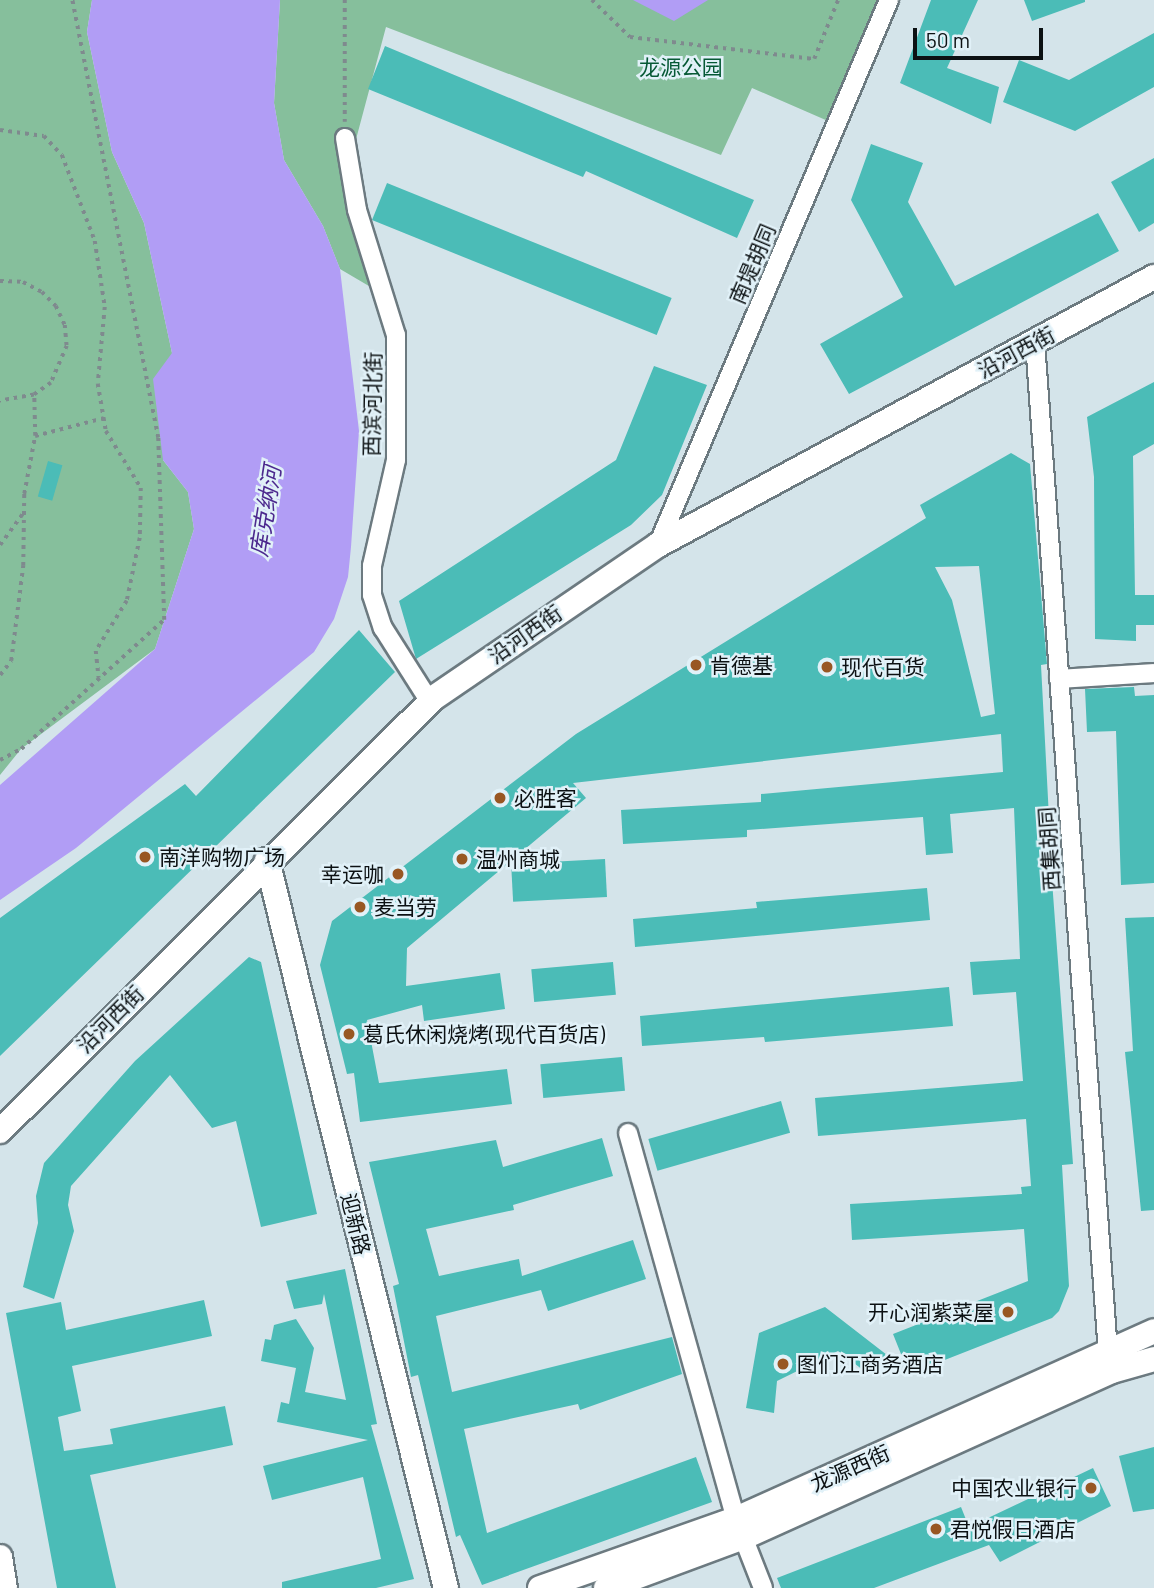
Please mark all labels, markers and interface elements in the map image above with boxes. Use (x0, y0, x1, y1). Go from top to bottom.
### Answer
scale bar (916, 14, 1046, 58)
text: 50 m (926, 27, 970, 52)
park label: 龙源公园 (639, 54, 723, 80)
street label: 南堤胡同 (724, 220, 780, 308)
street label: 沿河西街 (973, 321, 1059, 383)
street label: 西滨河北街 (358, 351, 386, 457)
water label: 库克纳河 (244, 463, 286, 559)
street label: 沿河西街 (483, 600, 567, 668)
place label: 肯德基 (710, 652, 773, 678)
place label: 现代百货 (841, 654, 925, 680)
marker: 肯德基 (688, 657, 704, 673)
marker: 现代百货 (819, 659, 835, 675)
place label: 必胜客 (514, 785, 577, 811)
marker: 必胜客 (492, 790, 508, 806)
street label: 西集胡同 (1034, 806, 1064, 892)
place label: 南洋购物广场 (159, 844, 285, 870)
place label: 温州商城 (476, 846, 560, 872)
marker: 南洋购物广场 (137, 849, 153, 865)
marker: 温州商城 (454, 851, 470, 867)
place label: 幸运咖 (321, 861, 384, 887)
marker: 幸运咖 (390, 866, 406, 882)
place label: 麦当劳 (374, 894, 437, 920)
marker: 麦当劳 (352, 899, 368, 915)
street label: 沿河西街 (71, 980, 149, 1058)
place label: 葛氏休闲烧烤(现代百货店) (363, 1021, 605, 1047)
marker: 葛氏休闲烧烤(现代百货店) (341, 1026, 357, 1042)
street label: 迎新路 (336, 1190, 376, 1258)
place label: 开心润紫菜屋 (868, 1299, 994, 1325)
marker: 开心润紫菜屋 (1000, 1304, 1016, 1320)
place label: 图们江商务酒店 (797, 1351, 944, 1377)
marker: 图们江商务酒店 (775, 1356, 791, 1372)
street label: 龙源西街 (807, 1439, 893, 1497)
place label: 中国农业银行 (951, 1475, 1077, 1501)
marker: 中国农业银行 (1083, 1480, 1099, 1496)
place label: 君悦假日酒店 (950, 1516, 1076, 1542)
marker: 君悦假日酒店 (928, 1521, 944, 1537)

